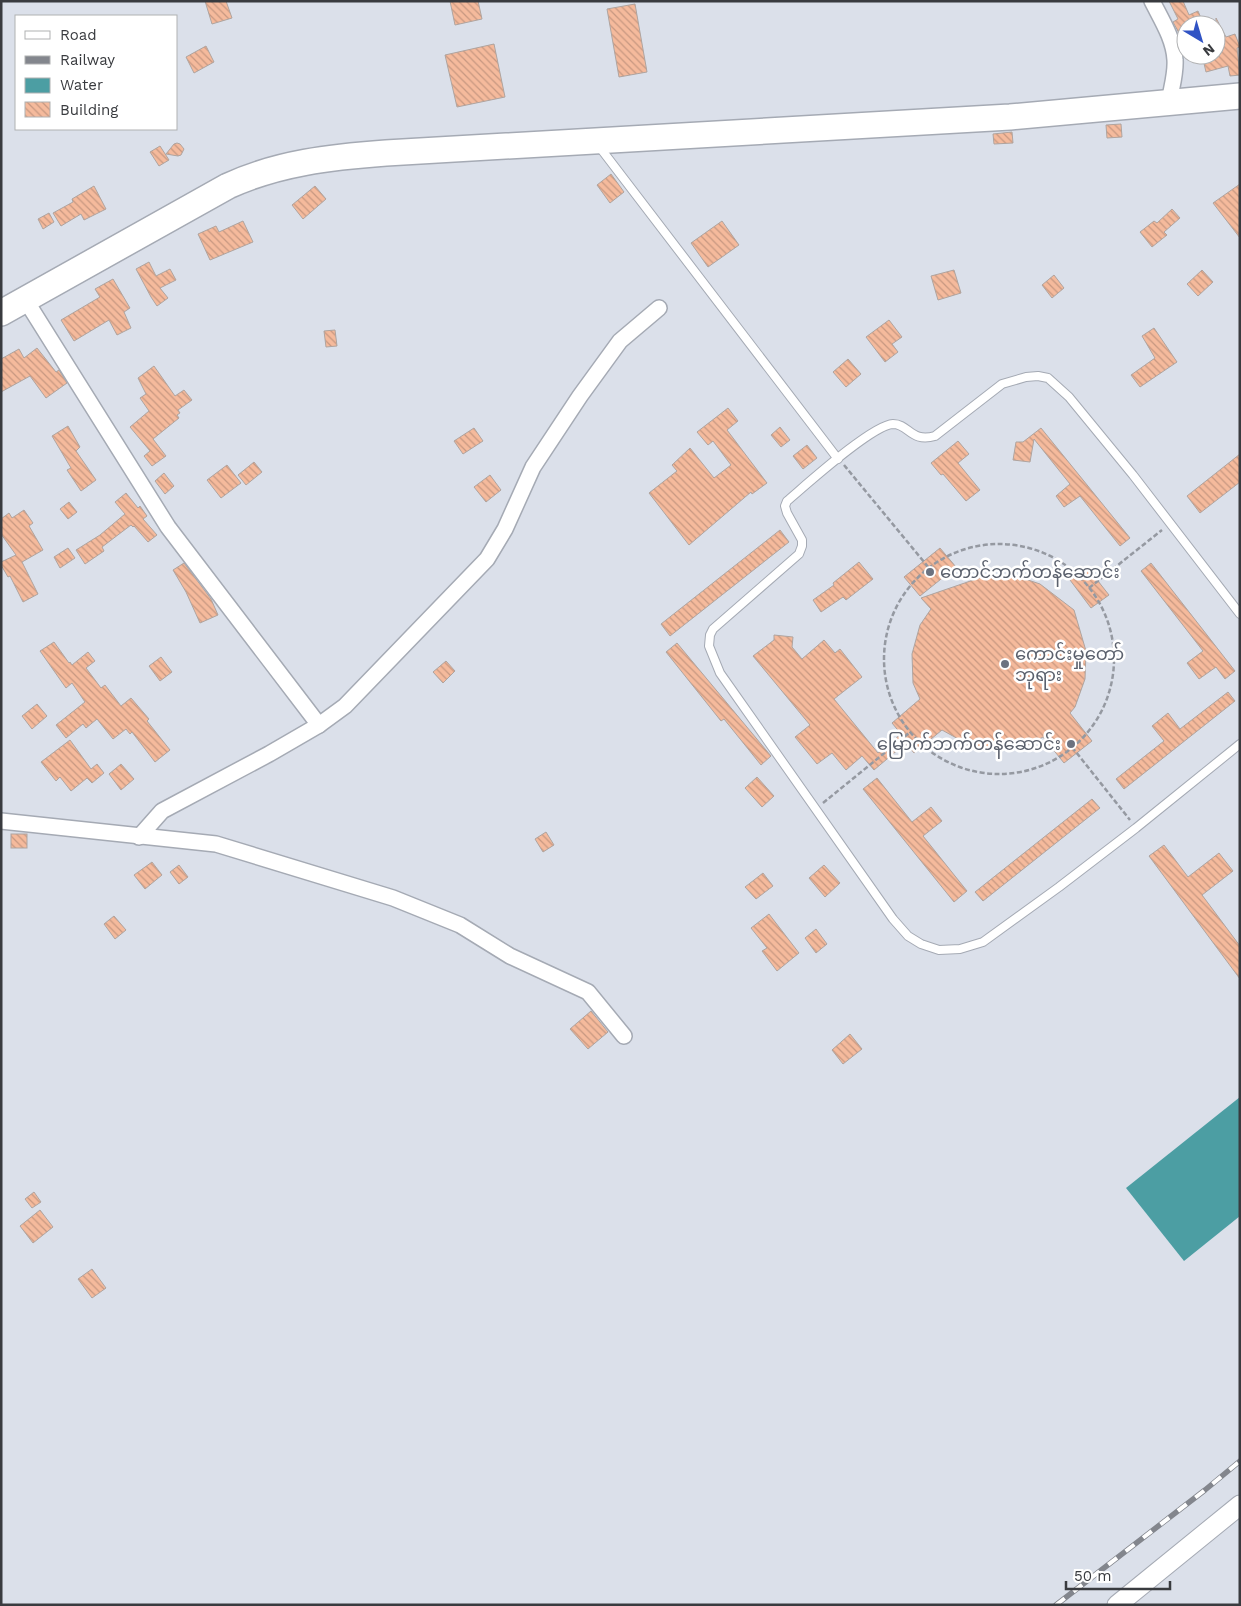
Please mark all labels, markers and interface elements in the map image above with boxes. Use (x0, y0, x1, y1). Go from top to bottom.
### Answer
legend (15, 15, 178, 130)
north arrow (1176, 15, 1226, 65)
text: Road (60, 26, 97, 44)
text: N (1200, 41, 1218, 60)
text: Railway (60, 51, 115, 69)
text: Water (60, 76, 103, 94)
text: Building (60, 101, 118, 119)
place label: တောင်ဘက်တန်ဆောင်း (940, 559, 1120, 587)
marker: တောင်ဘက်တန်ဆောင်း (924, 566, 936, 578)
place label: ကောင်းမှုတော် ဘုရား (1015, 641, 1124, 690)
marker: ကောင်းမှုတော် ဘုရား (999, 658, 1011, 670)
place label: မြောက်ဘက်တန်ဆောင်း (877, 731, 1061, 759)
marker: မြောက်ဘက်တန်ဆောင်း (1065, 738, 1077, 750)
scale bar (1066, 1558, 1170, 1590)
text: 50 m (1074, 1567, 1111, 1585)

